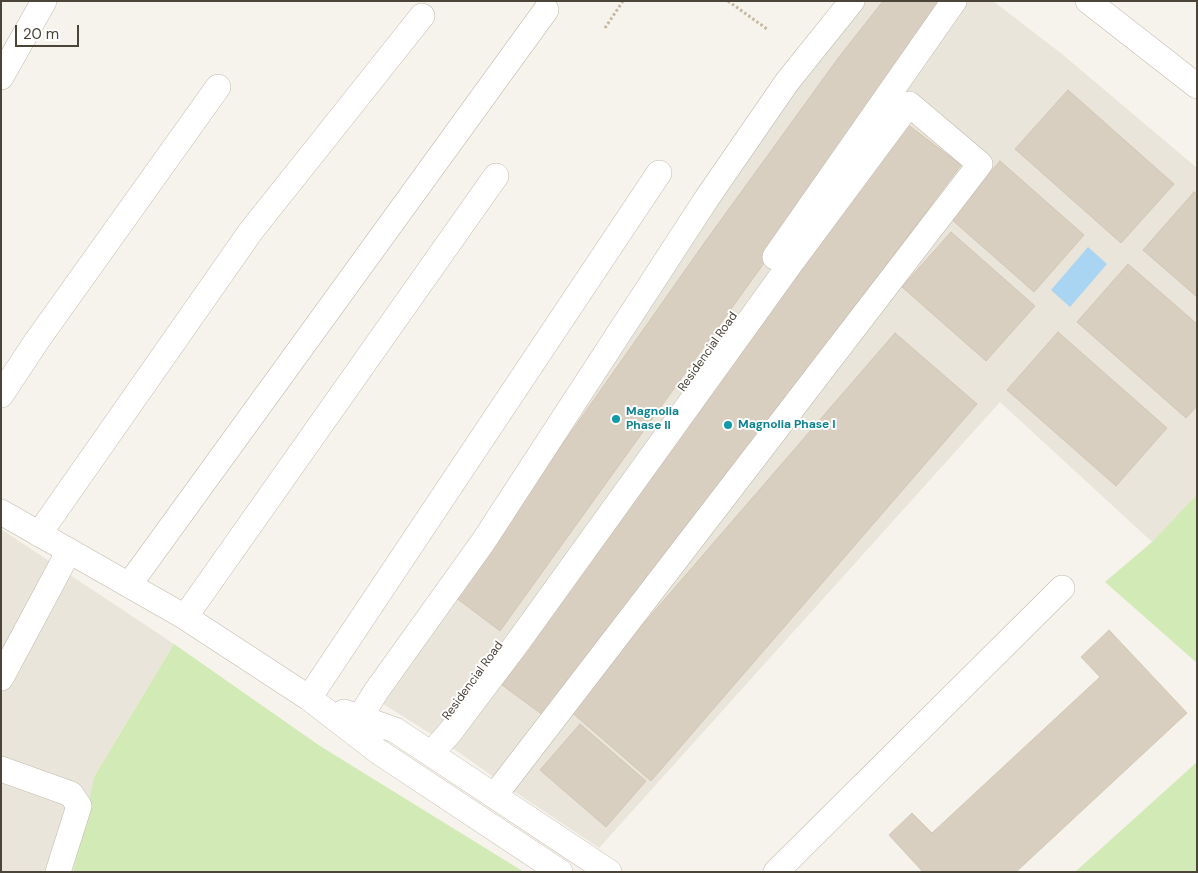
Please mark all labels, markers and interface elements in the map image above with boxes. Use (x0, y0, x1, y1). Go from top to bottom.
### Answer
scale bar (18, 15, 81, 47)
text: 20 m (23, 24, 59, 44)
street label: Residencial Road (675, 309, 741, 395)
place label: Magnolia Phase II (626, 405, 679, 433)
marker: Magnolia Phase II (610, 413, 622, 425)
place label: Magnolia Phase I (738, 418, 835, 432)
marker: Magnolia Phase I (722, 419, 734, 431)
street label: Residencial Road (440, 639, 506, 723)

